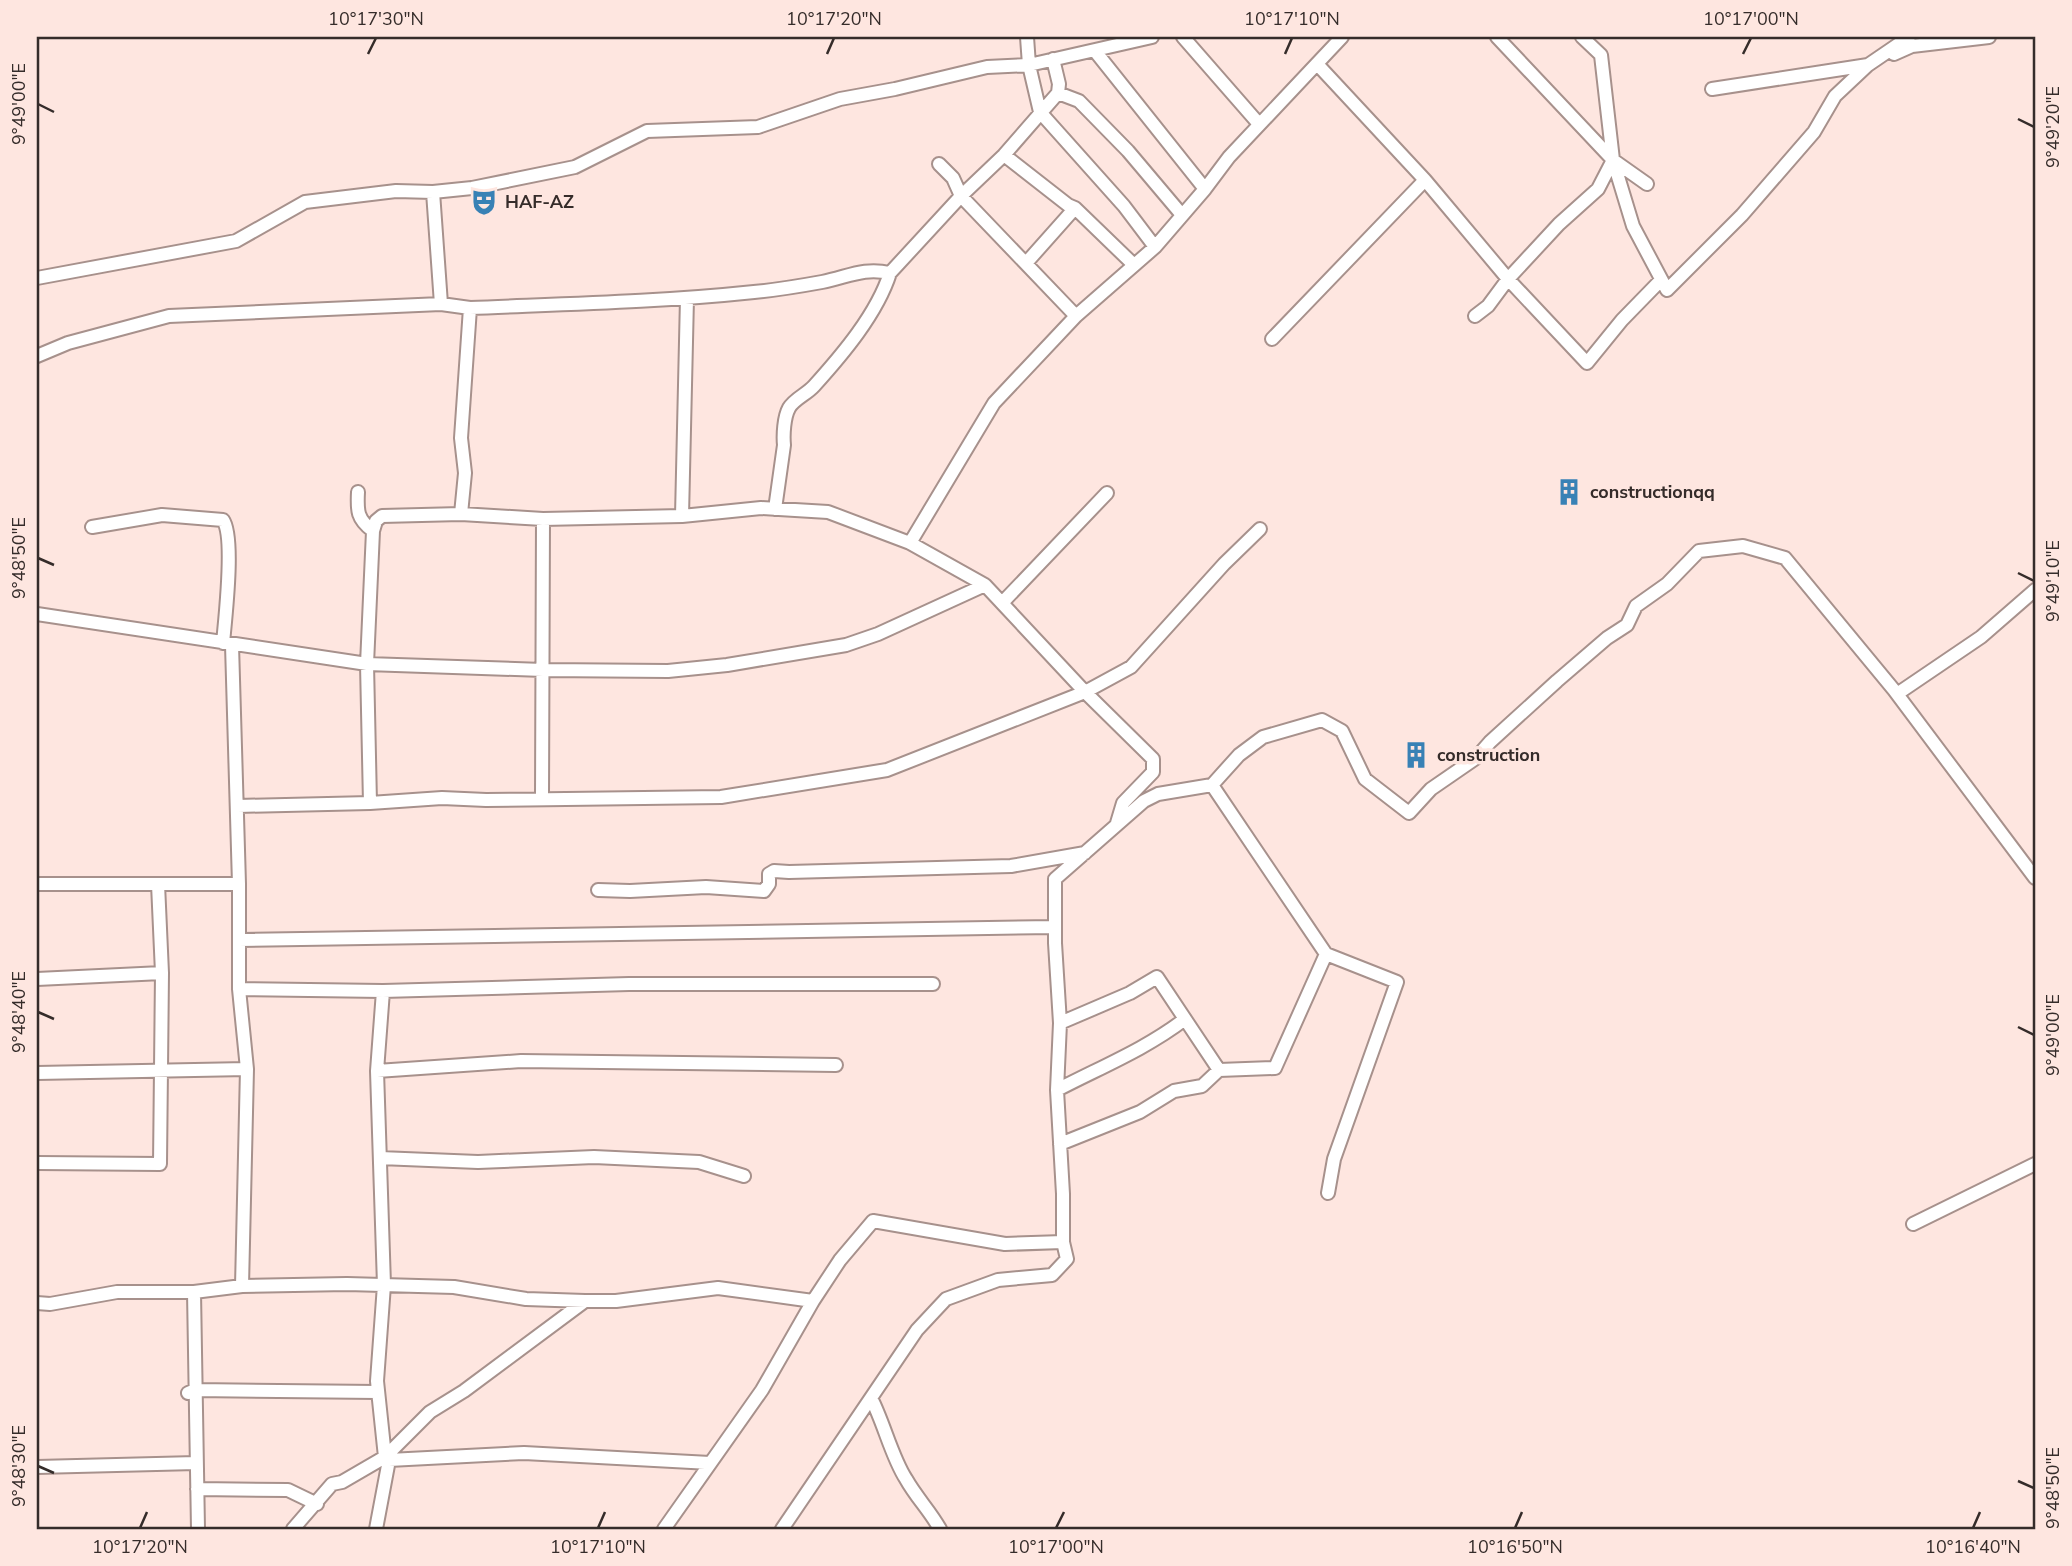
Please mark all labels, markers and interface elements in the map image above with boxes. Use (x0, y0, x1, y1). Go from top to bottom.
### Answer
text: 10°17'30"N (328, 7, 424, 31)
text: 10°17'20"N (786, 7, 882, 31)
text: 10°17'10"N (1244, 7, 1340, 31)
text: 10°17'00"N (1703, 7, 1799, 31)
text: 9°49'00"E (7, 63, 31, 145)
text: 9°49'20"E (2041, 86, 2065, 168)
theatre icon: HAF-AZ (469, 187, 499, 217)
place label: HAF-AZ (505, 190, 574, 214)
building icon: constructionqq (1554, 477, 1584, 507)
place label: constructionqq (1590, 480, 1715, 504)
text: 9°48'50"E (7, 517, 31, 599)
text: 9°49'10"E (2041, 540, 2065, 622)
building icon: construction (1401, 740, 1431, 770)
place label: construction (1437, 743, 1540, 767)
text: 9°48'40"E (7, 971, 31, 1053)
text: 9°49'00"E (2041, 994, 2065, 1076)
text: 9°48'30"E (7, 1425, 31, 1507)
text: 9°48'50"E (2041, 1447, 2065, 1529)
text: 10°17'20"N (92, 1535, 188, 1559)
text: 10°17'10"N (550, 1535, 646, 1559)
text: 10°17'00"N (1008, 1535, 1104, 1559)
text: 10°16'50"N (1467, 1535, 1563, 1559)
text: 10°16'40"N (1925, 1535, 2021, 1559)

